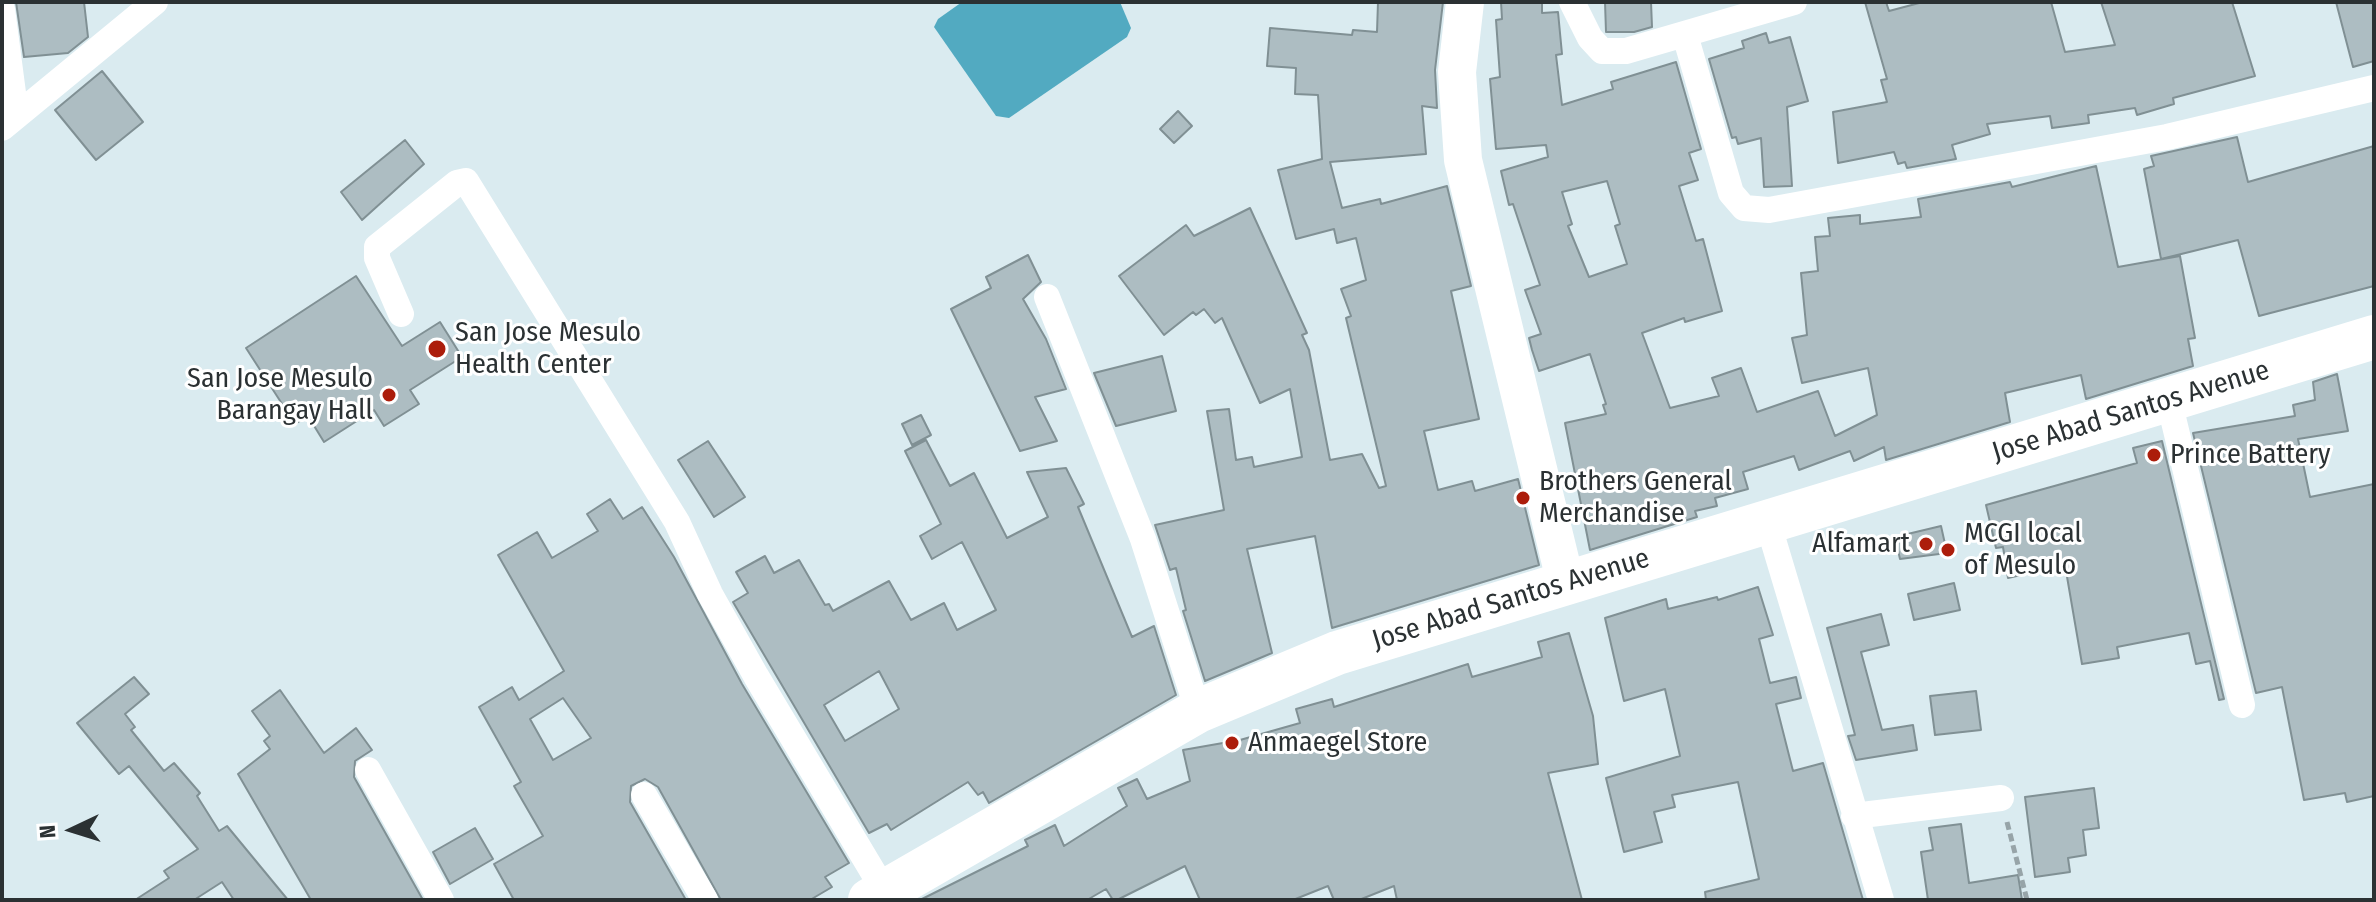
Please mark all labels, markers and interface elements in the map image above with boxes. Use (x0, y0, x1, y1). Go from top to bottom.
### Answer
place label: San Jose Mesulo Health Center (455, 316, 641, 382)
marker: San Jose Mesulo Health Center (426, 338, 448, 360)
street label: Jose Abad Santos Avenue (1988, 354, 2274, 470)
place label: San Jose Mesulo Barangay Hall (187, 362, 373, 428)
marker: San Jose Mesulo Barangay Hall (380, 386, 398, 404)
place label: Prince Battery (2170, 438, 2331, 472)
marker: Prince Battery (2145, 446, 2163, 464)
place label: Brothers General Merchandise (1539, 465, 1732, 531)
marker: Brothers General Merchandise (1514, 489, 1532, 507)
place label: MCGI local of Mesulo (1964, 517, 2082, 583)
place label: Alfamart (1812, 527, 1910, 561)
marker: Alfamart (1917, 535, 1935, 553)
marker: MCGI local of Mesulo (1939, 541, 1957, 559)
street label: Jose Abad Santos Avenue (1368, 542, 1654, 658)
place label: Anmaegel Store (1248, 726, 1427, 760)
marker: Anmaegel Store (1223, 734, 1241, 752)
north arrow (32, 790, 112, 870)
text: N (34, 824, 61, 839)

